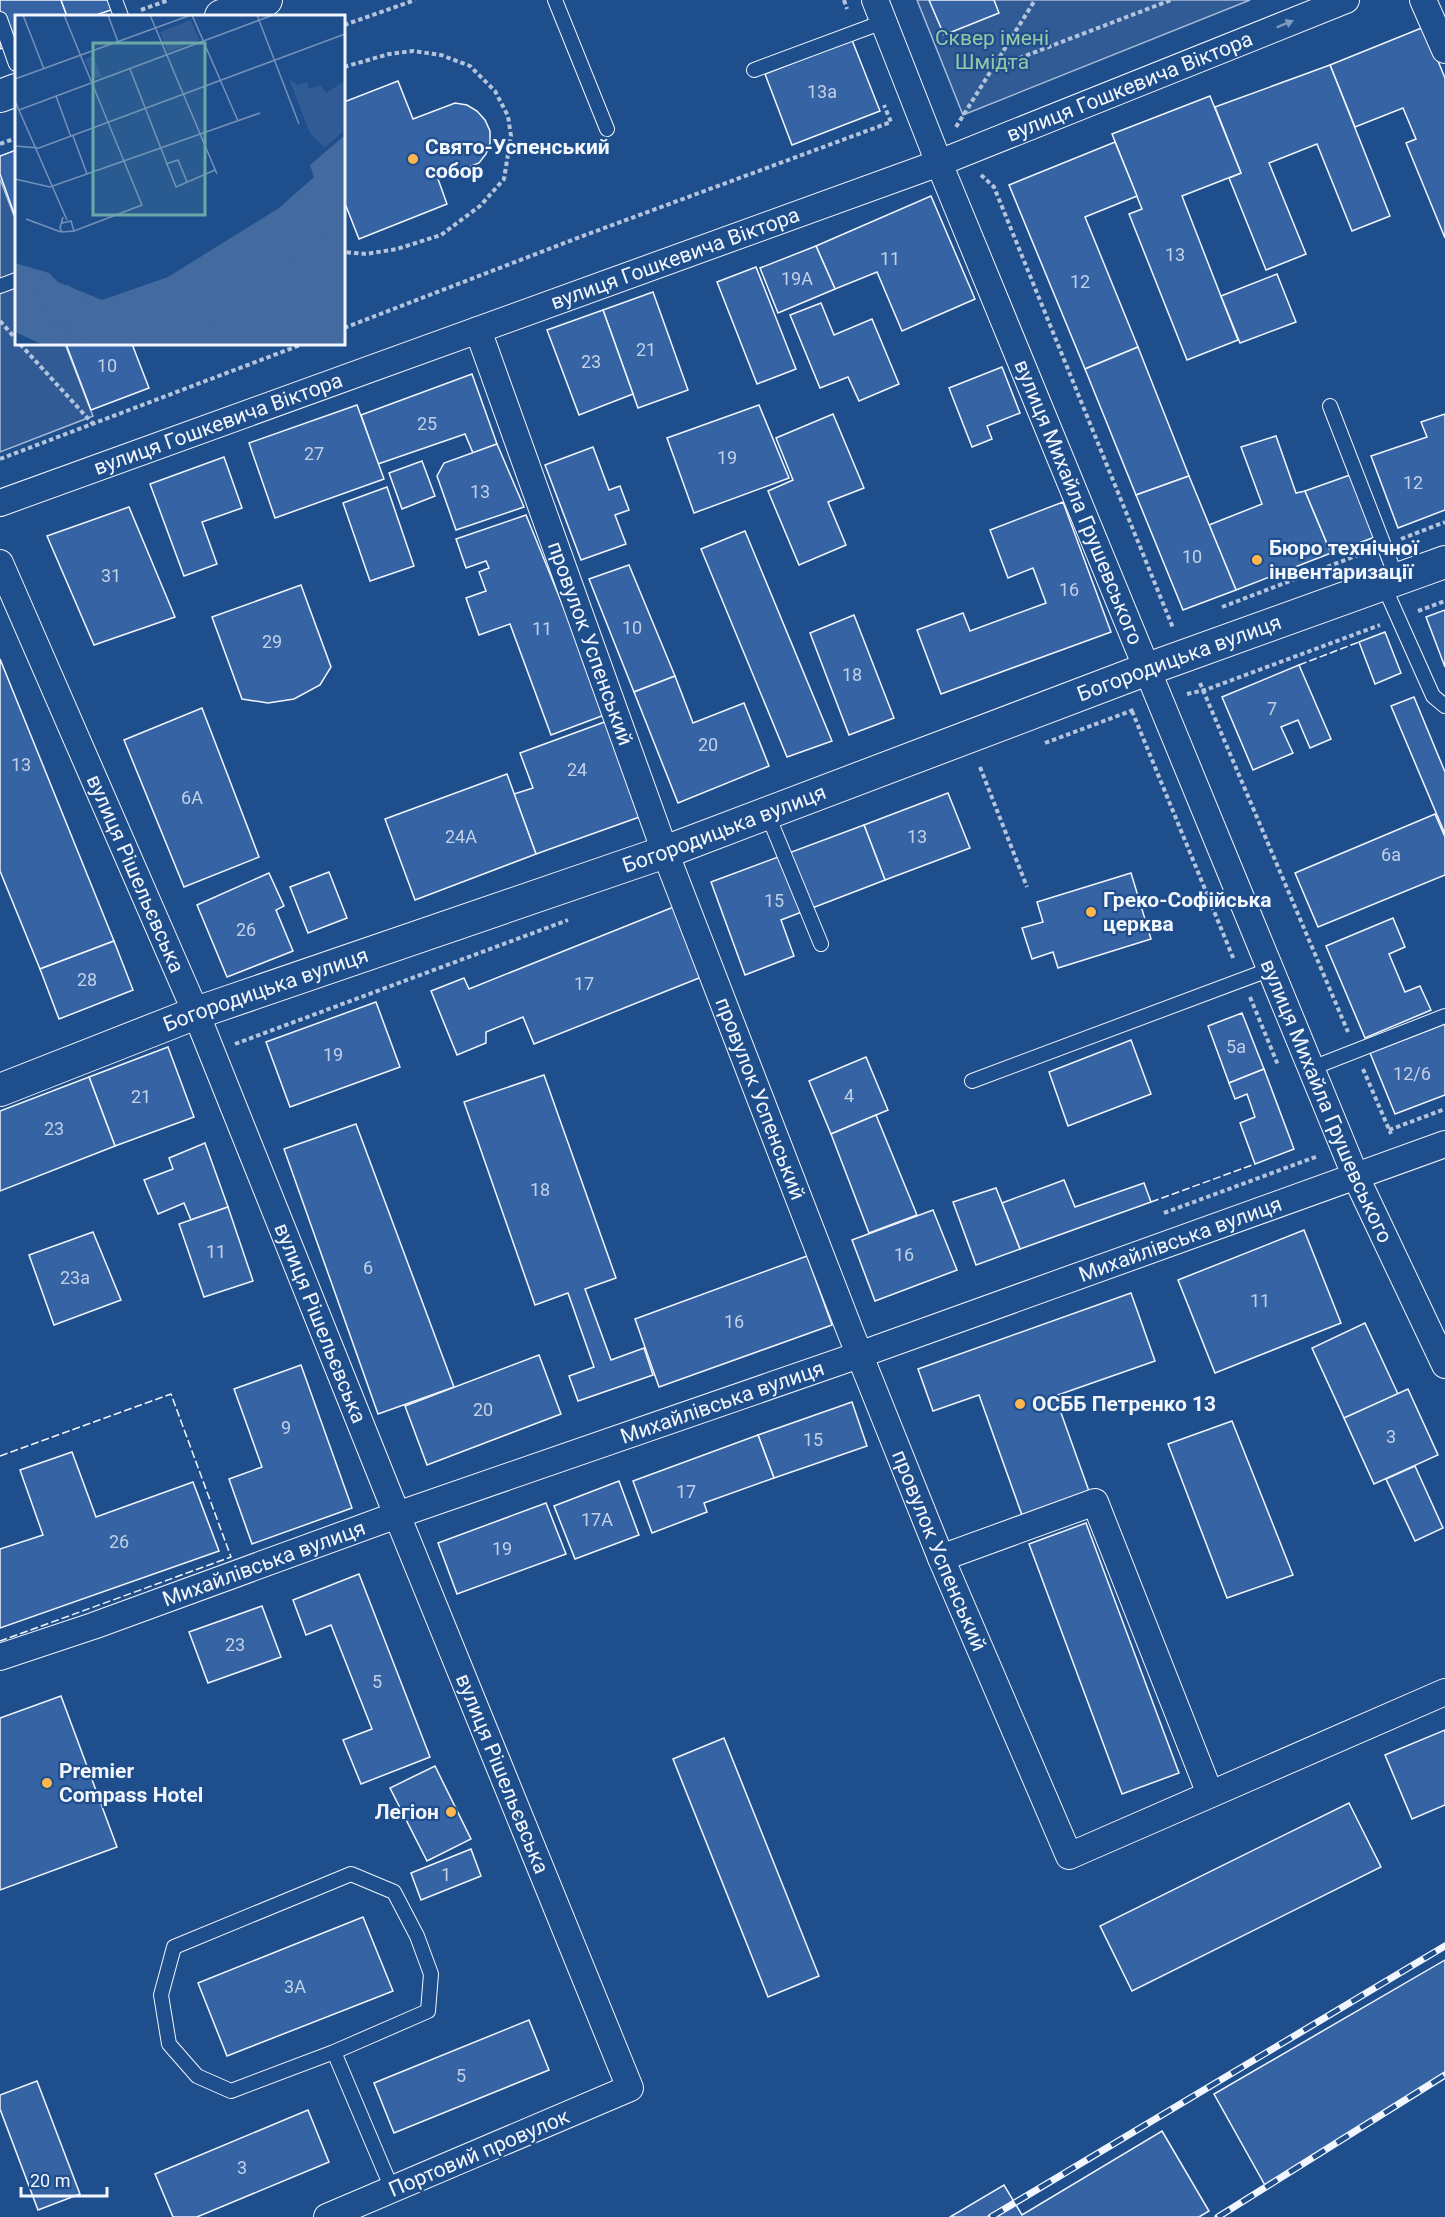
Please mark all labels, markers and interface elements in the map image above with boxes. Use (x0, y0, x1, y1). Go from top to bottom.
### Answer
inset map (15, 15, 345, 345)
one-way arrow (1277, 19, 1295, 29)
park label: Сквер імені Шмідта (935, 26, 1049, 74)
street label: вулиця Гошкевича Віктора (1003, 27, 1256, 147)
house number: 13а (807, 81, 837, 102)
place label: Свято-Успенський собор (425, 135, 610, 183)
marker: Свято-Успенський собор (406, 152, 420, 166)
street label: вулиця Гошкевича Віктора (547, 203, 803, 315)
house number: 13 (1165, 244, 1185, 265)
house number: 11 (880, 248, 900, 269)
house number: 19А (781, 268, 813, 289)
house number: 12 (1070, 271, 1090, 292)
house number: 21 (636, 339, 656, 360)
house number: 23 (581, 351, 601, 372)
house number: 10 (97, 355, 117, 376)
street label: вулиця Михайла Грушевського (1009, 356, 1148, 648)
street label: вулиця Гошкевича Віктора (91, 368, 346, 480)
house number: 25 (417, 413, 437, 434)
house number: 27 (304, 443, 324, 464)
house number: 19 (717, 447, 737, 468)
house number: 12 (1403, 472, 1423, 493)
house number: 13 (470, 481, 490, 502)
place label: Бюро технічної інвентаризації (1269, 536, 1420, 584)
street label: провулок Успенський (543, 538, 638, 749)
house number: 10 (1182, 546, 1202, 567)
marker: Бюро технічної інвентаризації (1250, 553, 1264, 567)
house number: 31 (101, 565, 121, 586)
house number: 16 (1059, 579, 1079, 600)
street label: Богородицька вулиця (1074, 610, 1284, 706)
house number: 10 (622, 617, 642, 638)
house number: 11 (532, 618, 552, 639)
house number: 29 (262, 631, 282, 652)
house number: 18 (842, 664, 862, 685)
house number: 7 (1267, 698, 1277, 719)
house number: 20 (698, 734, 718, 755)
house number: 13 (11, 754, 31, 775)
house number: 24 (567, 759, 587, 780)
street label: вулиця Рішельєвська (82, 771, 189, 977)
street label: Богородицька вулиця (619, 780, 829, 878)
house number: 6А (181, 787, 203, 808)
house number: 24А (445, 826, 477, 847)
house number: 13 (907, 826, 927, 847)
house number: 6а (1381, 844, 1401, 865)
place label: Греко-Софійська церква (1103, 888, 1272, 936)
house number: 15 (764, 890, 784, 911)
marker: Греко-Софійська церква (1084, 905, 1098, 919)
house number: 26 (236, 919, 256, 940)
street label: Богородицька вулиця (160, 943, 371, 1037)
street label: вулиця Михайла Грушевського (1256, 956, 1397, 1247)
house number: 28 (77, 969, 97, 990)
house number: 17 (574, 973, 594, 994)
street label: провулок Успенський (710, 994, 810, 1203)
house number: 5а (1226, 1036, 1246, 1057)
house number: 19 (323, 1044, 343, 1065)
house number: 12/6 (1393, 1063, 1431, 1084)
house number: 4 (844, 1085, 854, 1106)
house number: 21 (131, 1086, 151, 1107)
house number: 23 (44, 1118, 64, 1139)
house number: 18 (530, 1179, 550, 1200)
street label: Михайлівська вулиця (1076, 1192, 1285, 1287)
street label: вулиця Рішельєвська (269, 1220, 371, 1427)
house number: 11 (206, 1241, 226, 1262)
house number: 16 (894, 1244, 914, 1265)
house number: 6 (363, 1257, 373, 1278)
house number: 23а (60, 1267, 90, 1288)
house number: 11 (1250, 1290, 1270, 1311)
house number: 16 (724, 1311, 744, 1332)
street label: Михайлівська вулиця (617, 1356, 827, 1449)
place label: ОСББ Петренко 13 (1032, 1392, 1216, 1416)
marker: ОСББ Петренко 13 (1013, 1397, 1027, 1411)
house number: 20 (473, 1399, 493, 1420)
house number: 9 (281, 1417, 291, 1438)
house number: 3 (1386, 1426, 1396, 1447)
house number: 15 (803, 1429, 823, 1450)
street label: провулок Успенський (887, 1447, 991, 1655)
house number: 17 (676, 1481, 696, 1502)
house number: 17А (581, 1509, 613, 1530)
street label: Михайлівська вулиця (159, 1516, 369, 1612)
house number: 26 (109, 1531, 129, 1552)
house number: 19 (492, 1538, 512, 1559)
house number: 23 (225, 1634, 245, 1655)
street label: вулиця Рішельєвська (451, 1670, 554, 1877)
house number: 5 (372, 1671, 382, 1692)
place label: Premier Compass Hotel (59, 1759, 203, 1807)
marker: Premier Compass Hotel (40, 1776, 54, 1790)
place label: Легіон (375, 1800, 439, 1824)
marker: Легіон (444, 1805, 458, 1819)
house number: 1 (441, 1864, 451, 1885)
house number: 3А (284, 1976, 306, 1997)
house number: 5 (456, 2065, 466, 2086)
street label: Портовий провулок (385, 2104, 573, 2202)
house number: 3 (237, 2157, 247, 2178)
scale bar (21, 2160, 106, 2198)
text: 20 m (30, 2170, 70, 2191)

